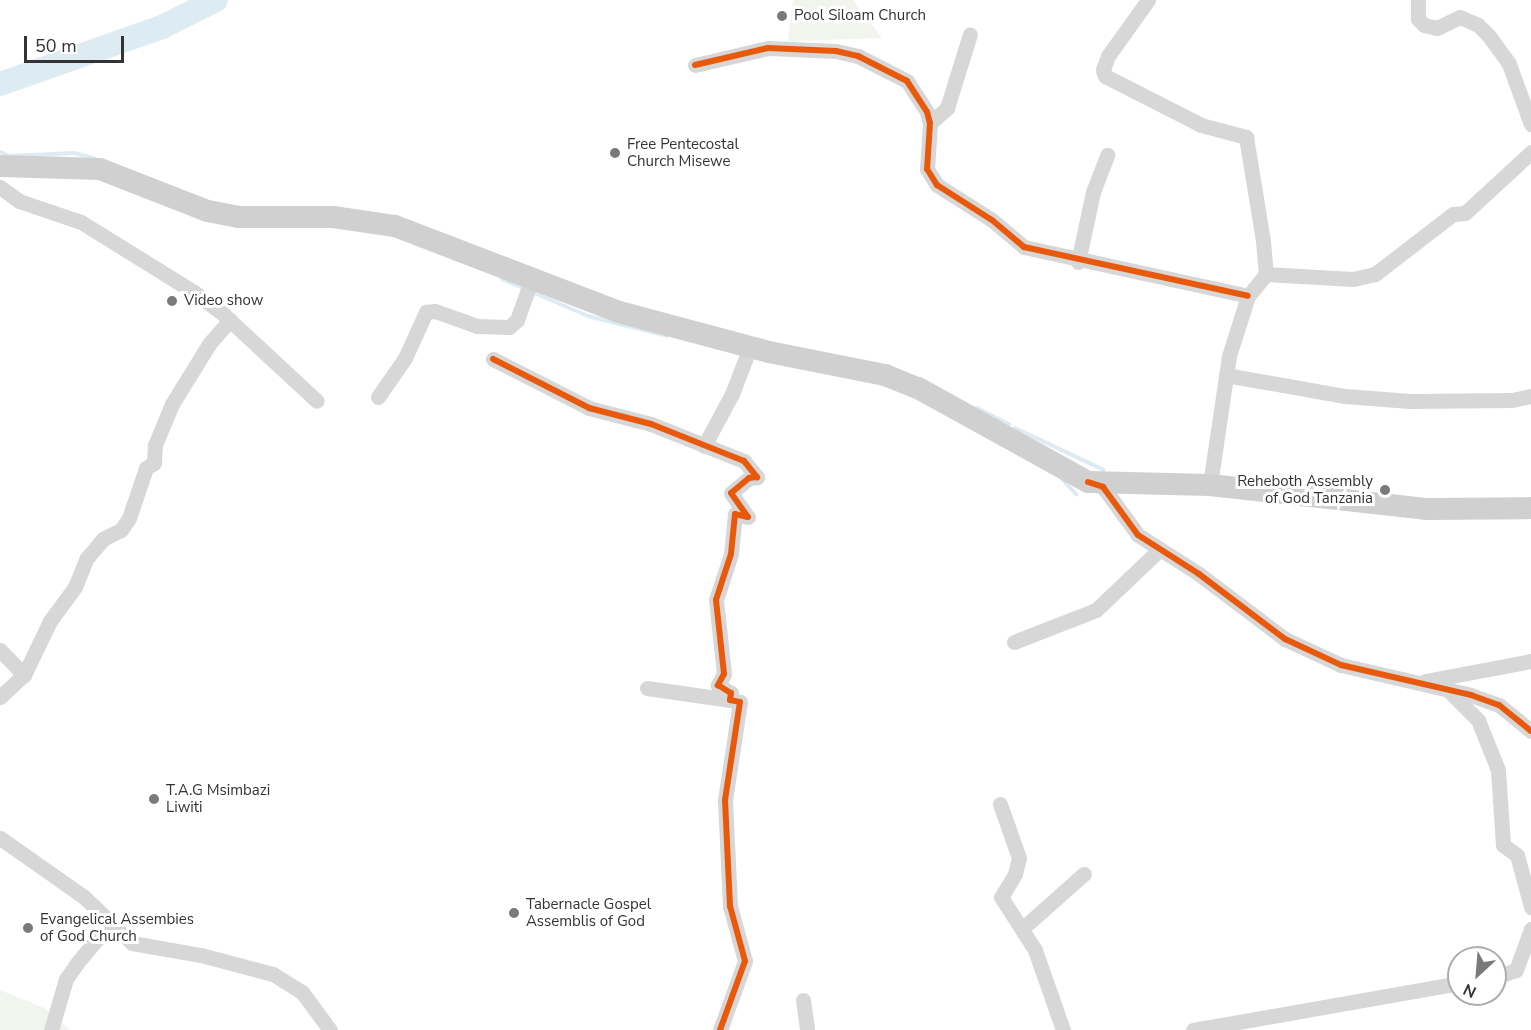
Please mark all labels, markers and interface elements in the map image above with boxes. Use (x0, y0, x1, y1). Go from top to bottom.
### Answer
place label: Pool Siloam Church (794, 7, 926, 25)
marker: Pool Siloam Church (775, 9, 789, 23)
scale bar (27, 24, 128, 62)
text: 50 m (35, 34, 77, 58)
place label: Free Pentecostal Church Misewe (627, 135, 739, 170)
marker: Free Pentecostal Church Misewe (608, 146, 622, 160)
place label: Video show (184, 292, 263, 310)
marker: Video show (165, 294, 179, 308)
place label: Reheboth Assembly of God Tanzania (1237, 472, 1373, 507)
marker: Reheboth Assembly of God Tanzania (1378, 483, 1392, 497)
place label: T.A.G Msimbazi Liwiti (166, 781, 270, 816)
marker: T.A.G Msimbazi Liwiti (147, 792, 161, 806)
place label: Tabernacle Gospel Assemblis of God (526, 895, 651, 930)
marker: Tabernacle Gospel Assemblis of God (507, 906, 521, 920)
place label: Evangelical Assembies of God Church (40, 910, 194, 945)
marker: Evangelical Assembies of God Church (21, 921, 35, 935)
north arrow (1447, 946, 1507, 1006)
text: N (1460, 978, 1480, 1003)

